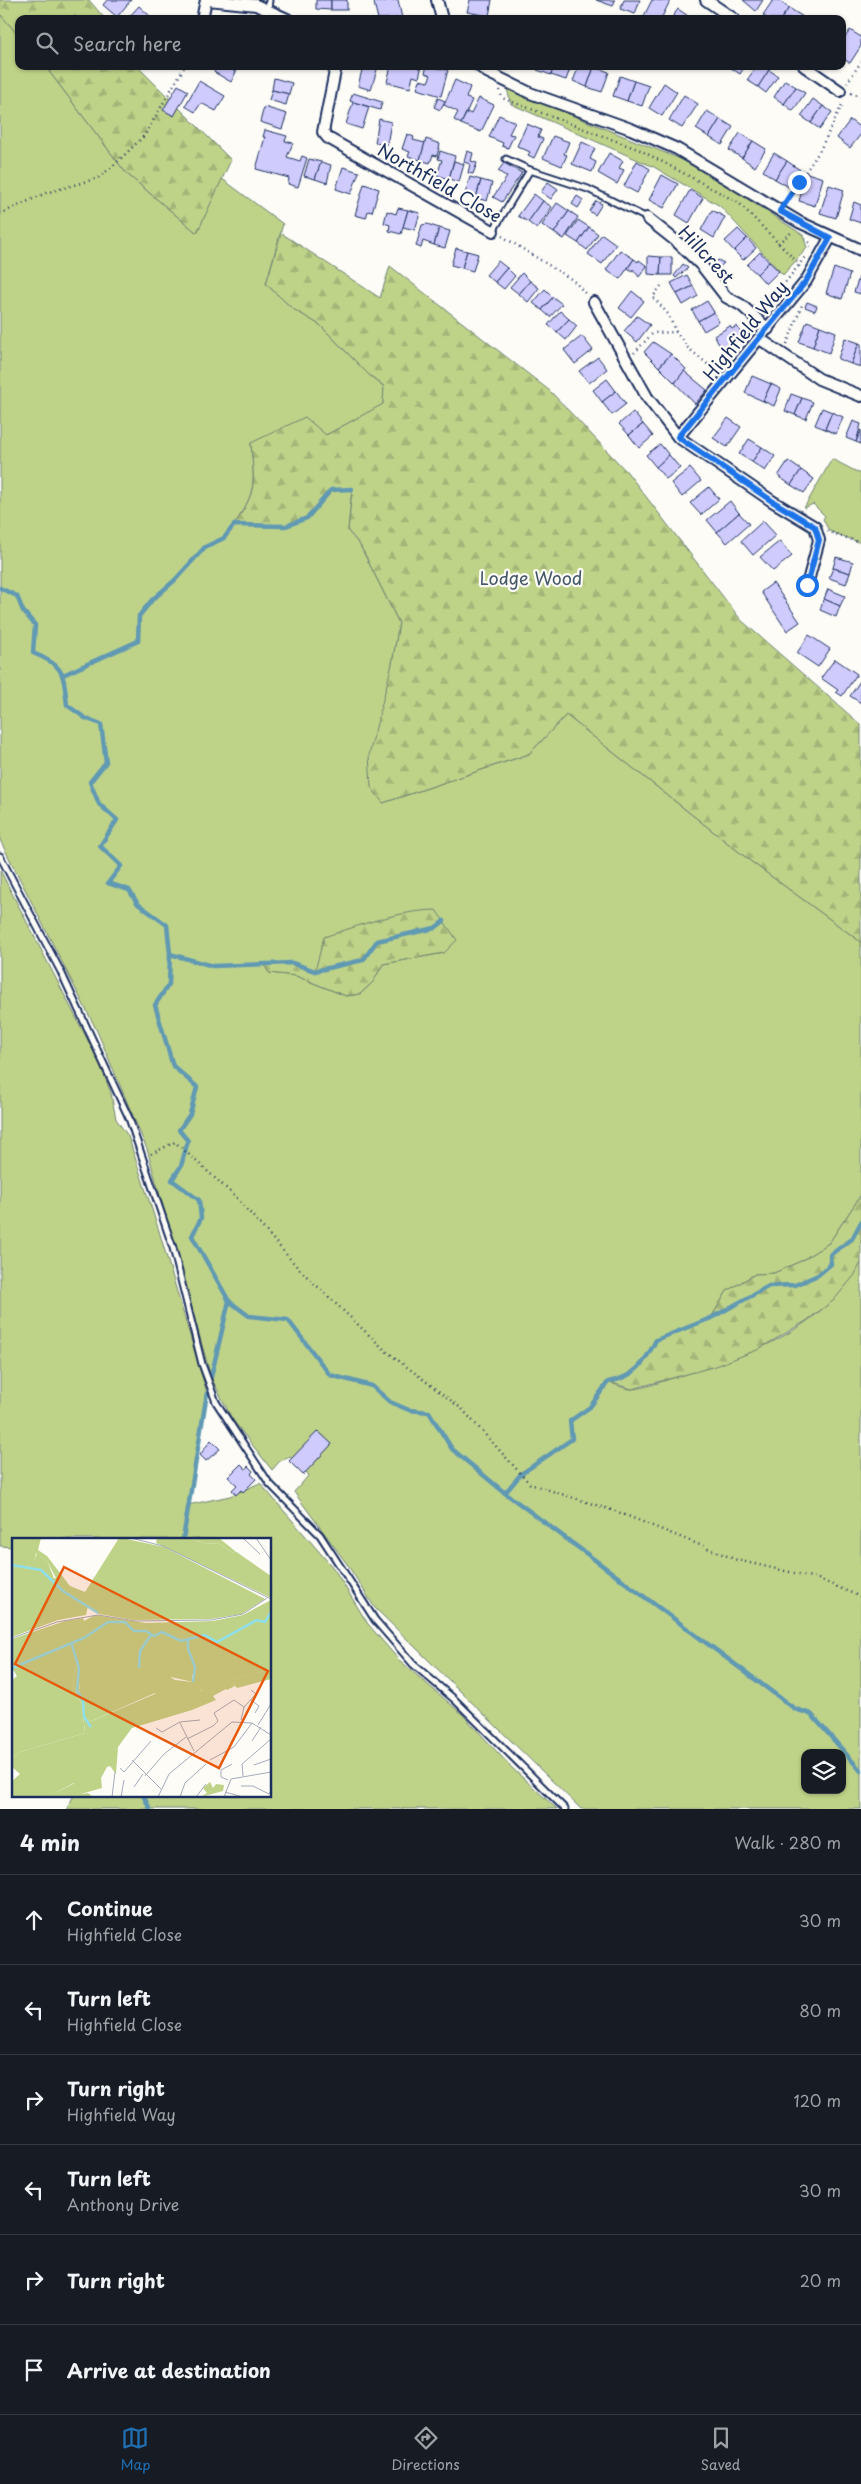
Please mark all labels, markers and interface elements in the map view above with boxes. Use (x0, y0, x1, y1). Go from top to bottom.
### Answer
search box (15, 15, 846, 70)
icon: search (33, 29, 61, 57)
text: Search here (73, 29, 182, 57)
street label: Northfield Close (373, 135, 507, 229)
route end (788, 171, 811, 194)
street label: Hillcrest (673, 219, 741, 289)
street label: Highfield Way (696, 274, 794, 386)
park label: Lodge Wood (480, 564, 582, 591)
route start (796, 574, 819, 597)
inset map (12, 1538, 271, 1796)
map controls (801, 1749, 846, 1794)
button: layers (801, 1749, 846, 1794)
text: 4 min (20, 1826, 80, 1858)
text: Walk · 280 m (734, 1830, 841, 1854)
text: Continue (67, 1894, 153, 1922)
icon: ahead (20, 1906, 48, 1934)
text: 30 m (799, 1908, 841, 1932)
text: Highfield Close (67, 1922, 182, 1946)
text: Turn left (67, 1984, 151, 2012)
icon: left (20, 1996, 48, 2024)
text: 80 m (799, 1998, 841, 2022)
text: Highfield Close (67, 2012, 182, 2036)
text: Turn right (67, 2074, 165, 2102)
icon: right (20, 2086, 48, 2114)
text: 120 m (794, 2088, 841, 2112)
text: Highfield Way (67, 2102, 176, 2126)
text: Turn left (67, 2164, 151, 2192)
icon: left (20, 2176, 48, 2204)
text: 30 m (799, 2178, 841, 2202)
text: Anthony Drive (67, 2192, 179, 2216)
icon: right (20, 2266, 48, 2294)
text: Turn right (67, 2266, 165, 2294)
text: 20 m (800, 2268, 841, 2292)
icon: arrive (20, 2356, 48, 2384)
text: Arrive at destination (67, 2356, 271, 2384)
tab: Map (121, 2424, 150, 2475)
tab: Directions (392, 2424, 460, 2475)
tab: Saved (701, 2424, 740, 2475)

